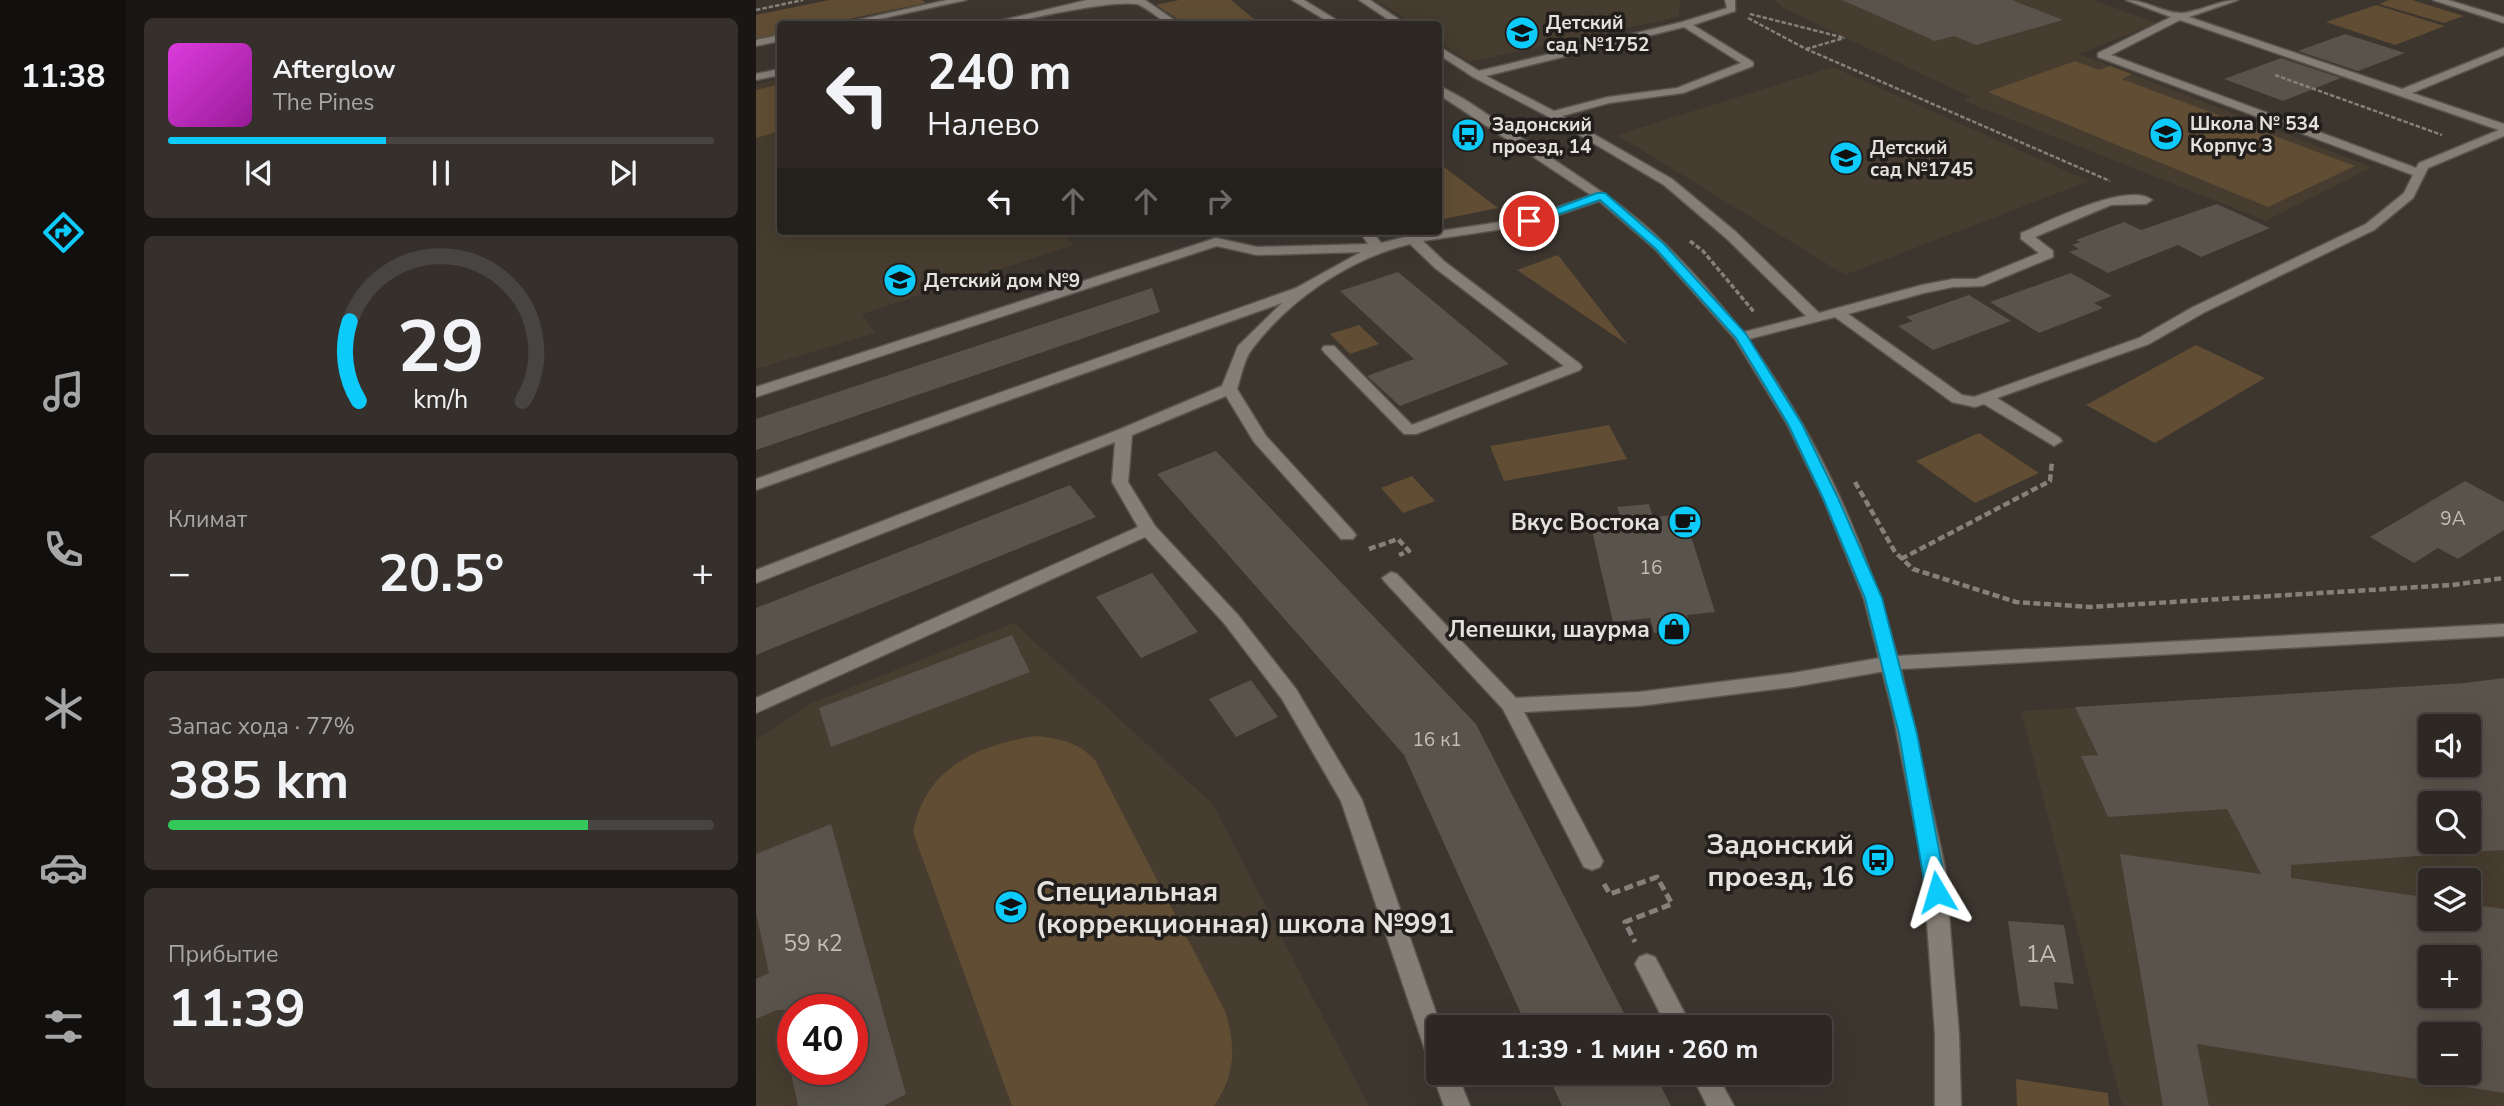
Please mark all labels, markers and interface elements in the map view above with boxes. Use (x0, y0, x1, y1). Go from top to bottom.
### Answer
place label: Детский сад №1752 (1546, 10, 1649, 58)
school or university icon: Детский сад №1752 (1503, 14, 1541, 52)
text: 240 m (927, 39, 1071, 106)
icon: left (812, 49, 903, 140)
text: Afterglow (273, 52, 396, 87)
text: 11:38 (21, 55, 105, 98)
text: The Pines (273, 87, 374, 118)
text: Налево (927, 103, 1040, 146)
place label: Школа № 534 Корпус 3 (2190, 111, 2319, 159)
place label: Задонский проезд, 14 (1492, 112, 1592, 160)
school or university icon: Школа № 534 Корпус 3 (2147, 115, 2185, 153)
bus stop icon: Задонский проезд, 14 (1449, 116, 1487, 154)
place label: Детский сад №1745 (1870, 135, 1973, 183)
school or university icon: Детский сад №1745 (1827, 139, 1865, 177)
icon: previous (240, 154, 278, 192)
icon: pause (422, 154, 460, 192)
icon: next (604, 154, 642, 192)
icon: left (981, 182, 1019, 220)
icon: ahead (1054, 182, 1092, 220)
icon: ahead (1127, 182, 1165, 220)
icon: right (1200, 182, 1238, 220)
pin (1499, 191, 1559, 251)
icon: arrive (1510, 202, 1548, 240)
icon: directions (39, 208, 88, 257)
school or university icon: Детский дом №9 (881, 261, 919, 299)
place label: Детский дом №9 (924, 268, 1080, 294)
text: 29 (397, 298, 485, 398)
icon: music (39, 367, 88, 416)
text: km/h (413, 383, 469, 417)
cafe icon: Вкус Востока (1666, 503, 1704, 541)
text: Климат (168, 504, 247, 535)
house number: 9А (2440, 506, 2466, 532)
place label: Вкус Востока (1511, 507, 1660, 538)
icon: phone (39, 525, 88, 574)
text: 20.5° (378, 538, 504, 609)
text: − (168, 548, 191, 599)
text: + (691, 548, 714, 599)
house number: 16 (1640, 555, 1662, 581)
shop icon: Лепешки, шаурма (1655, 610, 1693, 648)
place label: Лепешки, шаурма (1448, 614, 1650, 645)
icon: climate (39, 684, 88, 733)
text: Запас хода · 77% (168, 711, 355, 742)
map controls (2418, 714, 2481, 1085)
button: sound (2418, 714, 2481, 777)
house number: 16 к1 (1412, 727, 1462, 753)
text: 385 km (168, 745, 349, 816)
button: search (2418, 791, 2481, 854)
place label: Задонский проезд, 16 (1707, 826, 1854, 896)
bus stop icon: Задонский проезд, 16 (1859, 841, 1897, 879)
icon: car (39, 843, 88, 892)
position arrow (1900, 855, 1974, 929)
button: layers (2418, 868, 2481, 931)
place label: Специальная (коррекционная) школа №991 (1036, 873, 1454, 943)
school or university icon: Специальная (коррекционная) школа №991 (992, 888, 1030, 926)
house number: 59 к2 (783, 928, 843, 959)
text: Прибытие (168, 939, 278, 970)
house number: 1А (2026, 939, 2057, 970)
button: + (2418, 945, 2481, 1008)
text: 11:39 (168, 973, 306, 1044)
speed limit sign: 40 (777, 994, 868, 1085)
icon: filters (39, 1002, 88, 1051)
button: − (2418, 1022, 2481, 1085)
text: 11:39 · 1 мин · 260 m (1500, 1032, 1758, 1067)

